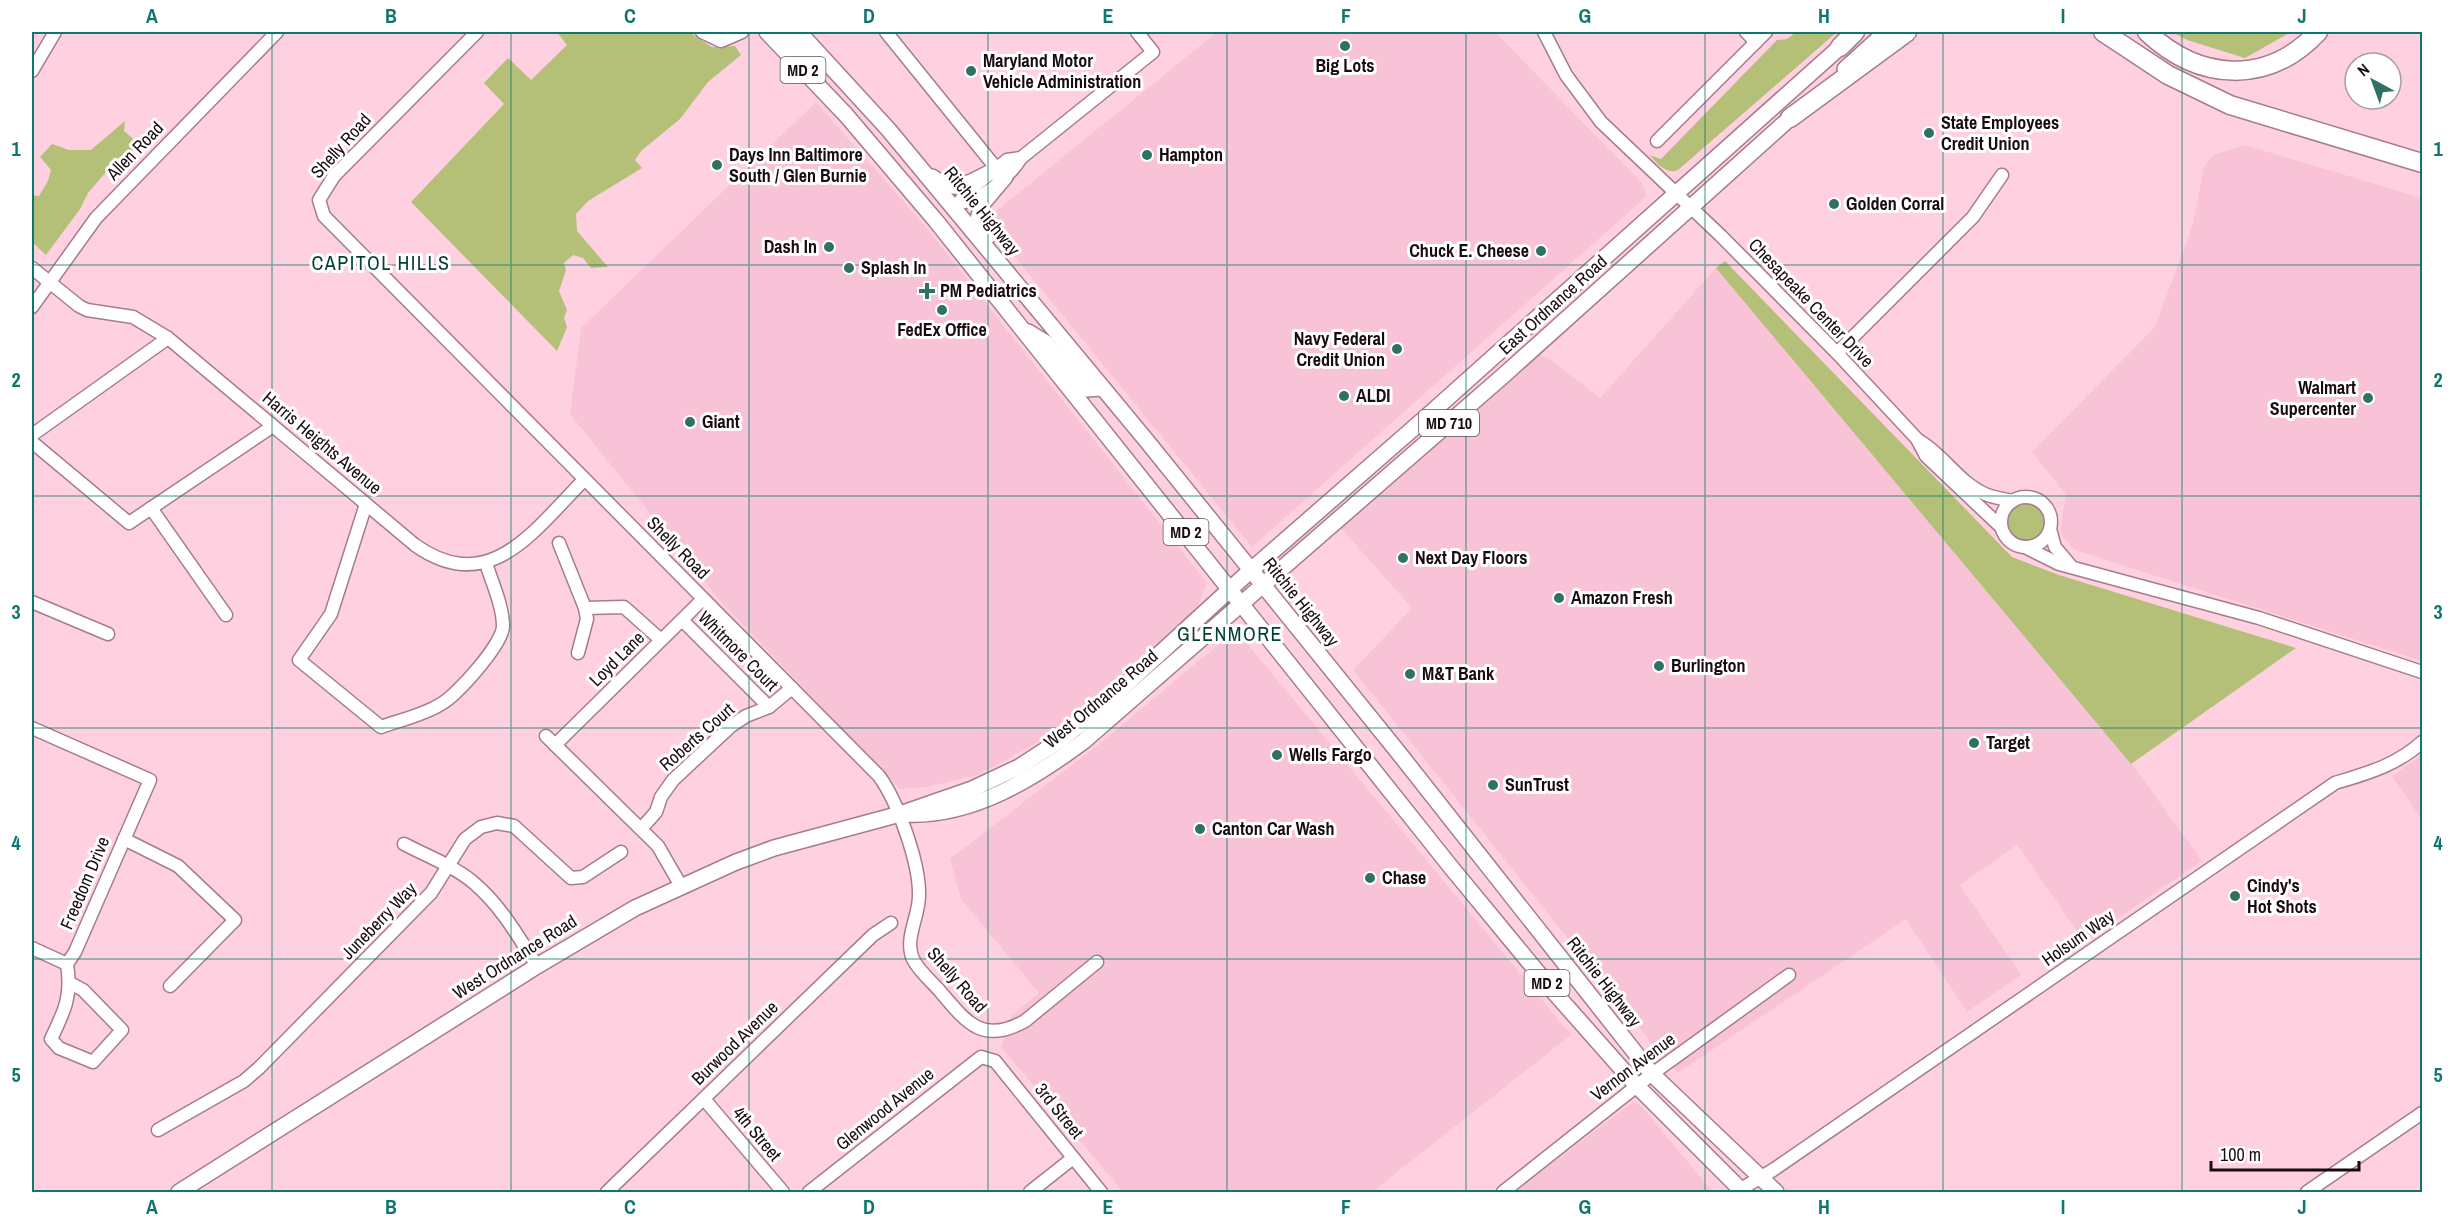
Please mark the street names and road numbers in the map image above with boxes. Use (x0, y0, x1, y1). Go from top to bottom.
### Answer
road number: MD 2 (780, 57, 826, 83)
street label: Shelly Road (305, 108, 377, 184)
street label: Allen Road (100, 116, 169, 186)
street label: Ritchie Highway (939, 161, 1027, 261)
street label: Chesapeake Center Drive (1743, 233, 1880, 373)
street label: East Ordnance Road (1493, 249, 1612, 360)
street label: Harris Heights Avenue (258, 385, 387, 500)
road number: MD 710 (1419, 410, 1479, 436)
street label: Shelly Road (641, 511, 715, 585)
road number: MD 2 (1164, 519, 1208, 545)
street label: Ritchie Highway (1258, 552, 1346, 652)
street label: Whitmore Court (693, 605, 784, 696)
street label: Loyd Lane (583, 625, 650, 692)
street label: West Ordnance Road (1038, 644, 1163, 754)
street label: Roberts Court (654, 697, 740, 776)
street label: Freedom Drive (54, 833, 115, 933)
street label: Juneberry Way (335, 876, 422, 965)
street label: Holsum Way (2037, 903, 2119, 972)
street label: West Ordnance Road (448, 908, 581, 1005)
street label: Ritchie Highway (1561, 931, 1648, 1033)
street label: Shelly Road (922, 941, 993, 1018)
road number: MD 2 (1524, 970, 1570, 996)
street label: Burwood Avenue (686, 995, 783, 1090)
street label: Vernon Avenue (1585, 1027, 1680, 1107)
street label: Glenwood Avenue (830, 1061, 939, 1156)
street label: 3rd Street (1029, 1078, 1090, 1144)
street label: 4th Street (727, 1101, 788, 1166)

